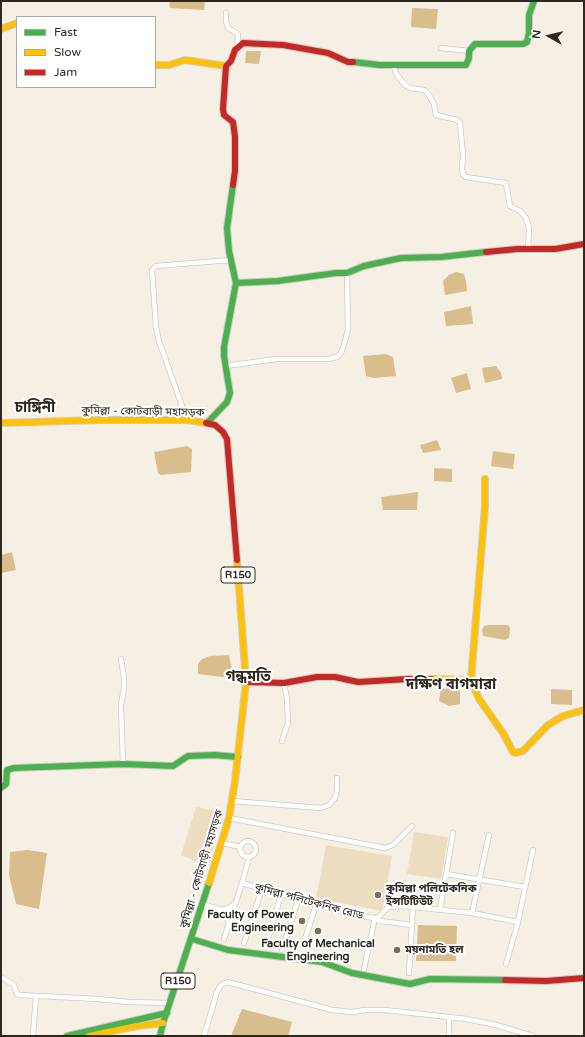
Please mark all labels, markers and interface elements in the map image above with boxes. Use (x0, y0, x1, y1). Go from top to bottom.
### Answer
legend (16, 16, 156, 88)
north arrow (529, 16, 569, 56)
text: Fast (54, 25, 77, 39)
text: N (530, 29, 544, 40)
text: Slow (54, 45, 81, 59)
text: Jam (54, 65, 77, 79)
district label: চাঙ্গিনী (15, 399, 55, 417)
street label: কুমিল্লা - কোটবাড়ী মহাসড়ক (81, 404, 205, 420)
road number: R150 (221, 567, 255, 583)
district label: গন্ধমতি (225, 668, 271, 686)
district label: দক্ষিণ বাগমারা (406, 676, 496, 694)
street label: কুমিল্লা - কোটবাড়ী মহাসড়ক (178, 808, 226, 930)
street label: কুমিল্লা পলিটেকনিক রোড (253, 881, 365, 923)
place label: কুমিল্লা পলিটেকনিক ইন্সটিটিউট (386, 882, 477, 908)
marker: কুমিল্লা পলিটেকনিক ইন্সটিটিউট (373, 890, 383, 900)
place label: Faculty of Power Engineering (207, 908, 294, 934)
marker: Faculty of Power Engineering (297, 916, 307, 926)
marker: Faculty of Mechanical Engineering (313, 926, 323, 936)
place label: Faculty of Mechanical Engineering (261, 937, 375, 963)
place label: ময়নামতি হল (405, 943, 463, 957)
marker: ময়নামতি হল (392, 945, 402, 955)
road number: R150 (161, 973, 195, 989)

